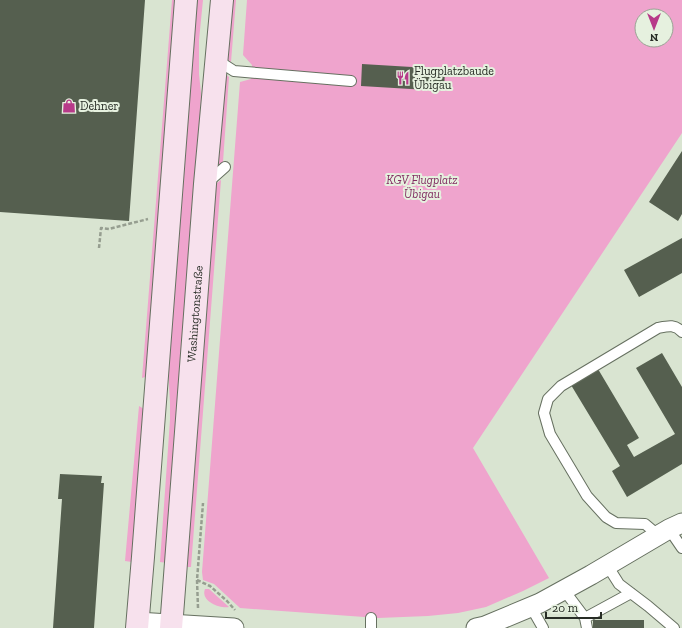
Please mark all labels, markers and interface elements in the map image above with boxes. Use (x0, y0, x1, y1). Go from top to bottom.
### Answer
north arrow (634, 8, 674, 48)
text: N (649, 31, 658, 44)
place label: Flugplatzbaude Übigau (414, 64, 494, 92)
restaurant icon: Flugplatzbaude Übigau (395, 70, 411, 86)
shop icon: Dehner (61, 98, 77, 114)
place label: Dehner (80, 99, 118, 113)
park label: KGV Flugplatz Übigau (386, 173, 458, 201)
street label: Washingtonstraße (184, 265, 206, 363)
scale bar (546, 594, 601, 620)
text: 20 m (552, 601, 579, 615)

